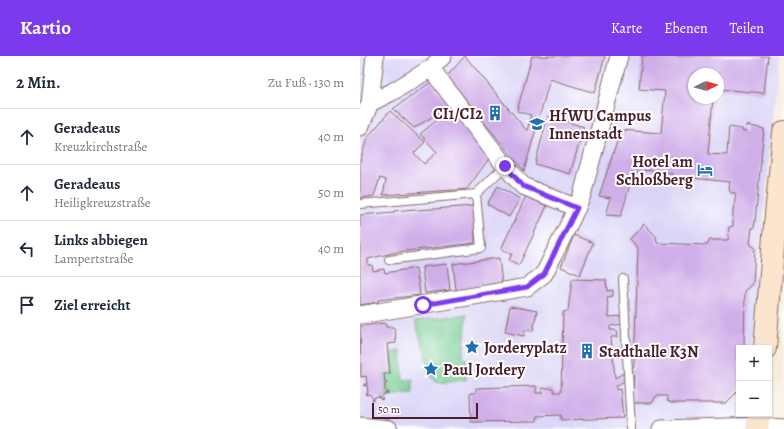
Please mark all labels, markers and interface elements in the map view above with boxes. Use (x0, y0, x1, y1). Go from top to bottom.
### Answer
text: Kartio (20, 15, 71, 41)
text: Karte (611, 19, 642, 38)
text: Ebenen (664, 19, 708, 38)
text: Teilen (730, 19, 764, 38)
north arrow (688, 68, 724, 104)
text: 2 Min. (16, 71, 61, 94)
text: Zu Fuß · 130 m (268, 74, 344, 91)
place label: CI1/CI2 (433, 103, 483, 125)
building icon: CI1/CI2 (486, 104, 504, 122)
place label: HfWU Campus Innenstadt (549, 105, 651, 145)
school or university icon: HfWU Campus Innenstadt (528, 115, 546, 133)
text: Geradeaus (54, 118, 120, 138)
icon: ahead (16, 126, 38, 148)
text: 40 m (318, 128, 344, 145)
text: Kreuzkirchstraße (54, 138, 147, 155)
place label: Hotel am Schloßberg (616, 151, 694, 191)
route end (496, 157, 514, 175)
hotel icon: Hotel am Schloßberg (696, 161, 714, 179)
text: Geradeaus (54, 174, 120, 194)
icon: ahead (16, 182, 38, 204)
text: 50 m (318, 184, 344, 201)
text: Heiligkreuzstraße (54, 194, 150, 211)
text: Links abbiegen (54, 230, 148, 250)
icon: left (16, 238, 38, 260)
text: 40 m (318, 240, 344, 257)
text: Lampertstraße (54, 250, 133, 267)
icon: arrive (16, 294, 38, 316)
text: Ziel erreicht (54, 295, 130, 315)
route start (414, 296, 432, 314)
place label: Jorderyplatz (484, 337, 567, 359)
place icon: Jorderyplatz (463, 338, 481, 356)
place label: Stadthalle K3N (599, 341, 699, 363)
building icon: Stadthalle K3N (578, 342, 596, 360)
map controls (736, 345, 772, 417)
button: + (736, 345, 772, 381)
place label: Paul Jordery (443, 359, 526, 381)
place icon: Paul Jordery (422, 360, 440, 378)
button: − (736, 381, 772, 417)
scale bar (372, 401, 478, 420)
text: 50 m (378, 402, 400, 417)

